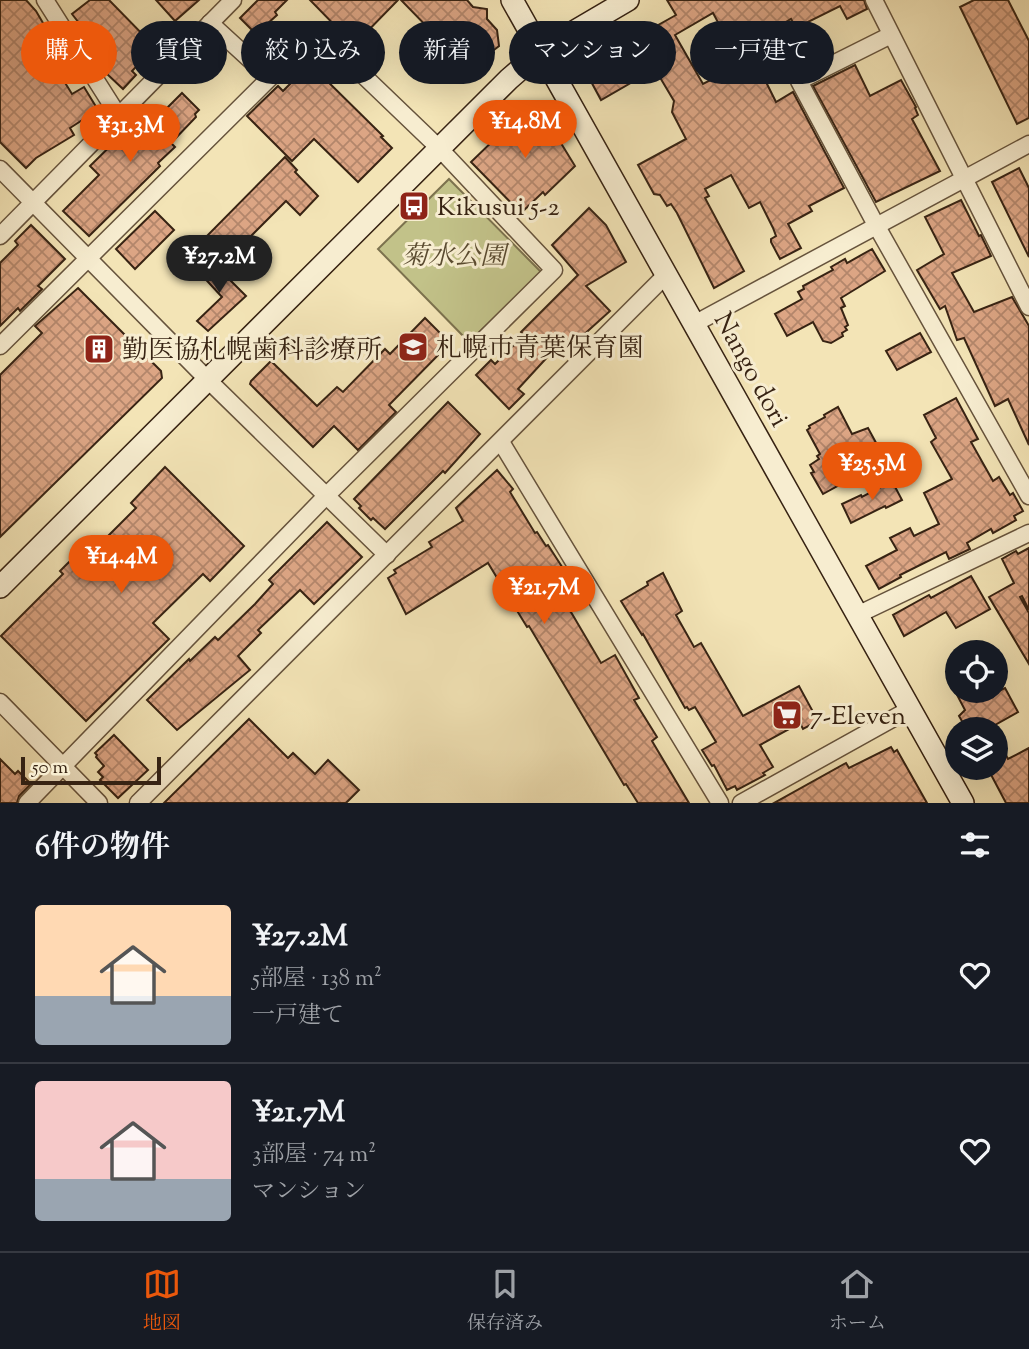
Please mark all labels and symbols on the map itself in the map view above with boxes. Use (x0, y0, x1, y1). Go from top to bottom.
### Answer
pin: ¥14.8M (468, 100, 582, 160)
pin: ¥31.3M (73, 104, 187, 164)
bus stop icon: Kikusui 5-2 (397, 189, 431, 223)
place label: Kikusui 5-2 (437, 190, 560, 227)
pin: ¥27.2M (162, 236, 276, 295)
park label: 菊水公園 (402, 239, 510, 276)
street label: Nango dori (703, 306, 796, 434)
school or university icon: 札幌市青葉保育園 (396, 330, 430, 364)
place label: 札幌市青葉保育園 (436, 331, 644, 368)
building icon: 勤医協札幌歯科診療所 (82, 332, 116, 366)
place label: 勤医協札幌歯科診療所 (122, 333, 382, 370)
pin: ¥25.5M (815, 442, 929, 502)
pin: ¥14.4M (64, 536, 178, 595)
pin: ¥21.7M (487, 566, 601, 626)
supermarket icon: 7-Eleven (770, 698, 804, 732)
place label: 7-Eleven (810, 699, 906, 736)
scale bar (21, 754, 161, 786)

